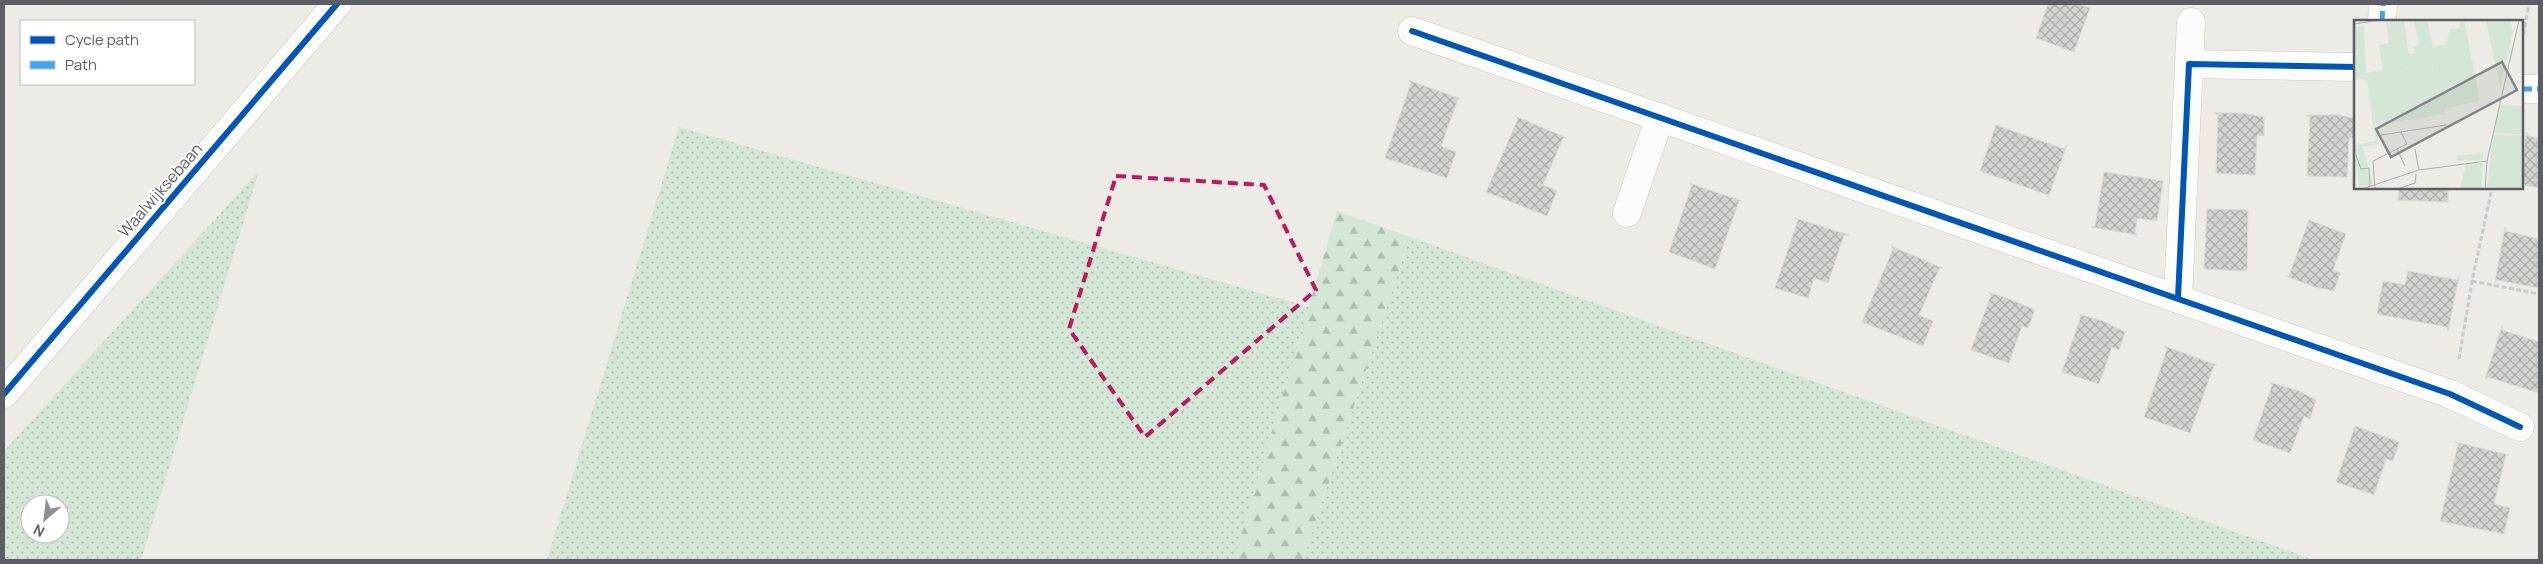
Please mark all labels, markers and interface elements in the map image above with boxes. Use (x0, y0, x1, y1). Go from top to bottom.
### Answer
legend (20, 20, 195, 85)
inset map (2354, 20, 2523, 189)
text: Cycle path (65, 29, 139, 50)
text: Path (65, 54, 97, 75)
street label: Waalwijksebaan (113, 138, 207, 242)
north arrow (20, 494, 70, 544)
text: N (30, 520, 48, 542)

